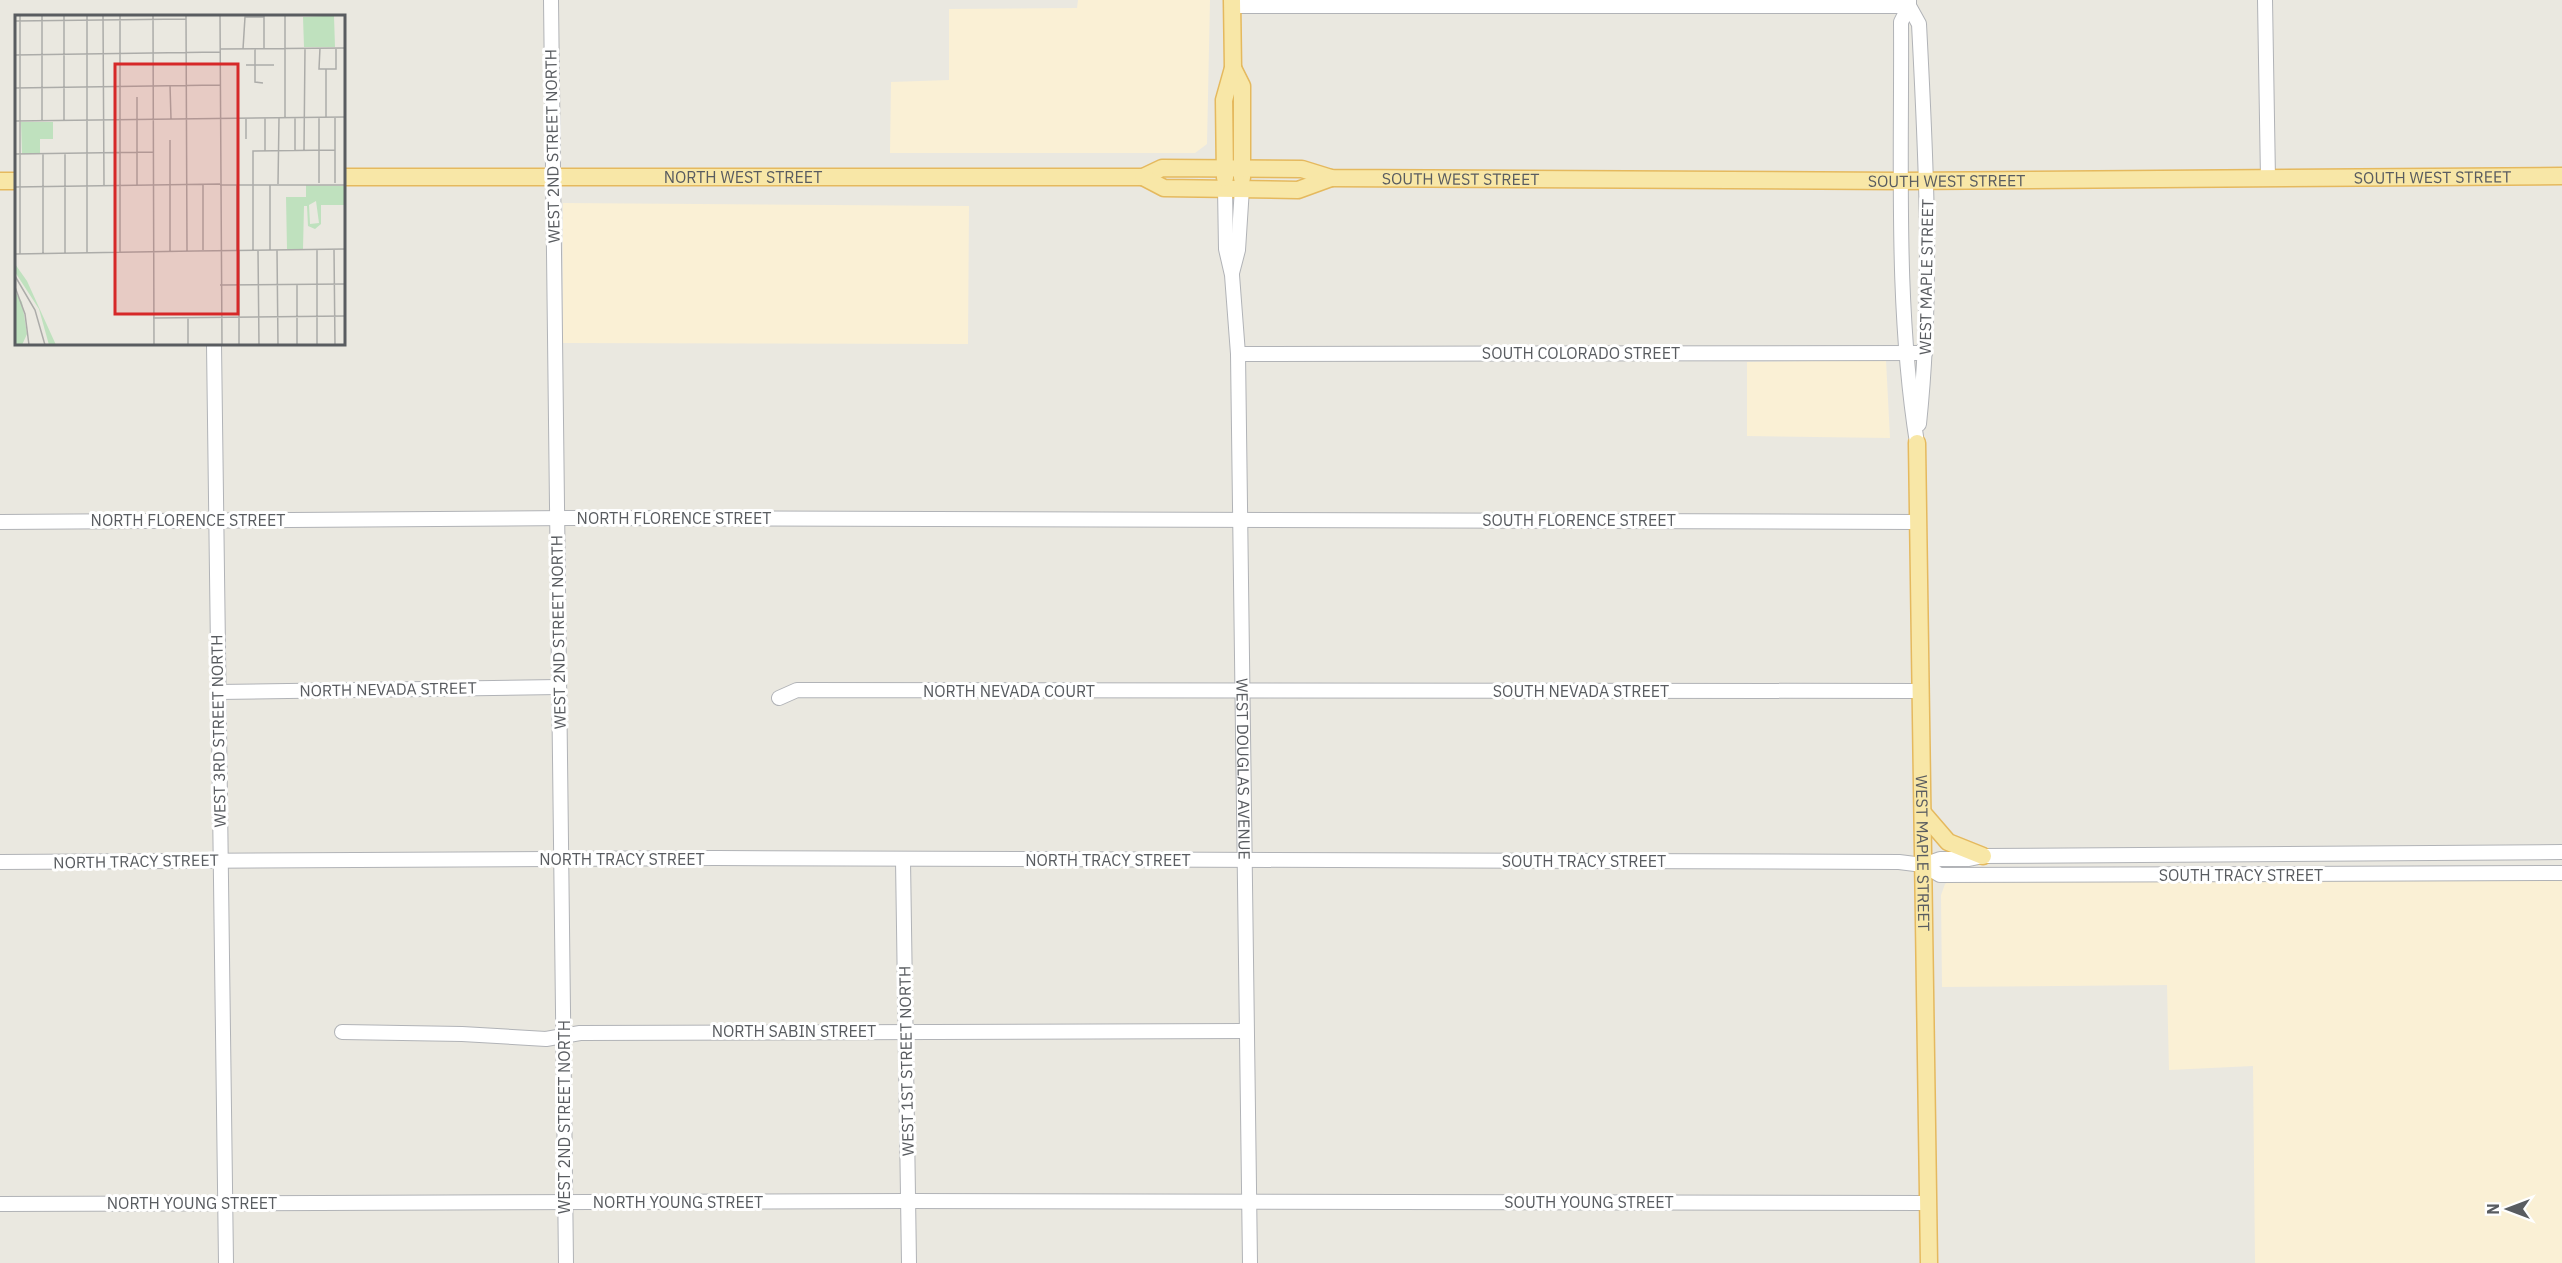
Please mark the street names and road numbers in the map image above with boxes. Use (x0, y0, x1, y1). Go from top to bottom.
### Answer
street label: WEST 2ND STREET NORTH (540, 49, 564, 243)
street label: SOUTH WEST STREET (2354, 166, 2511, 188)
street label: NORTH WEST STREET (664, 167, 822, 187)
street label: SOUTH WEST STREET (1382, 168, 1539, 189)
street label: SOUTH WEST STREET (1868, 170, 2026, 191)
street label: WEST MAPLE STREET (1915, 199, 1937, 355)
street label: SOUTH COLORADO STREET (1482, 343, 1680, 363)
street label: NORTH FLORENCE STREET (577, 508, 771, 528)
street label: NORTH FLORENCE STREET (91, 510, 285, 530)
street label: SOUTH FLORENCE STREET (1482, 510, 1676, 530)
street label: WEST 2ND STREET NORTH (546, 535, 570, 729)
street label: WEST 3RD STREET NORTH (206, 634, 230, 828)
street label: NORTH NEVADA STREET (299, 677, 477, 701)
street label: WEST DOUGLAS AVENUE (1232, 678, 1255, 860)
street label: NORTH NEVADA COURT (923, 681, 1095, 701)
street label: SOUTH NEVADA STREET (1493, 681, 1669, 701)
street label: WEST MAPLE STREET (1912, 775, 1934, 931)
street label: NORTH TRACY STREET (539, 849, 705, 869)
street label: NORTH TRACY STREET (53, 850, 219, 872)
street label: NORTH TRACY STREET (1025, 850, 1191, 870)
street label: SOUTH TRACY STREET (1502, 851, 1666, 871)
street label: SOUTH TRACY STREET (2159, 865, 2323, 885)
street label: WEST 1ST STREET NORTH (894, 966, 918, 1156)
street label: WEST 2ND STREET NORTH (554, 1020, 574, 1214)
street label: NORTH SABIN STREET (712, 1021, 876, 1041)
street label: NORTH YOUNG STREET (593, 1192, 763, 1212)
street label: SOUTH YOUNG STREET (1504, 1192, 1674, 1212)
street label: NORTH YOUNG STREET (107, 1193, 277, 1213)

